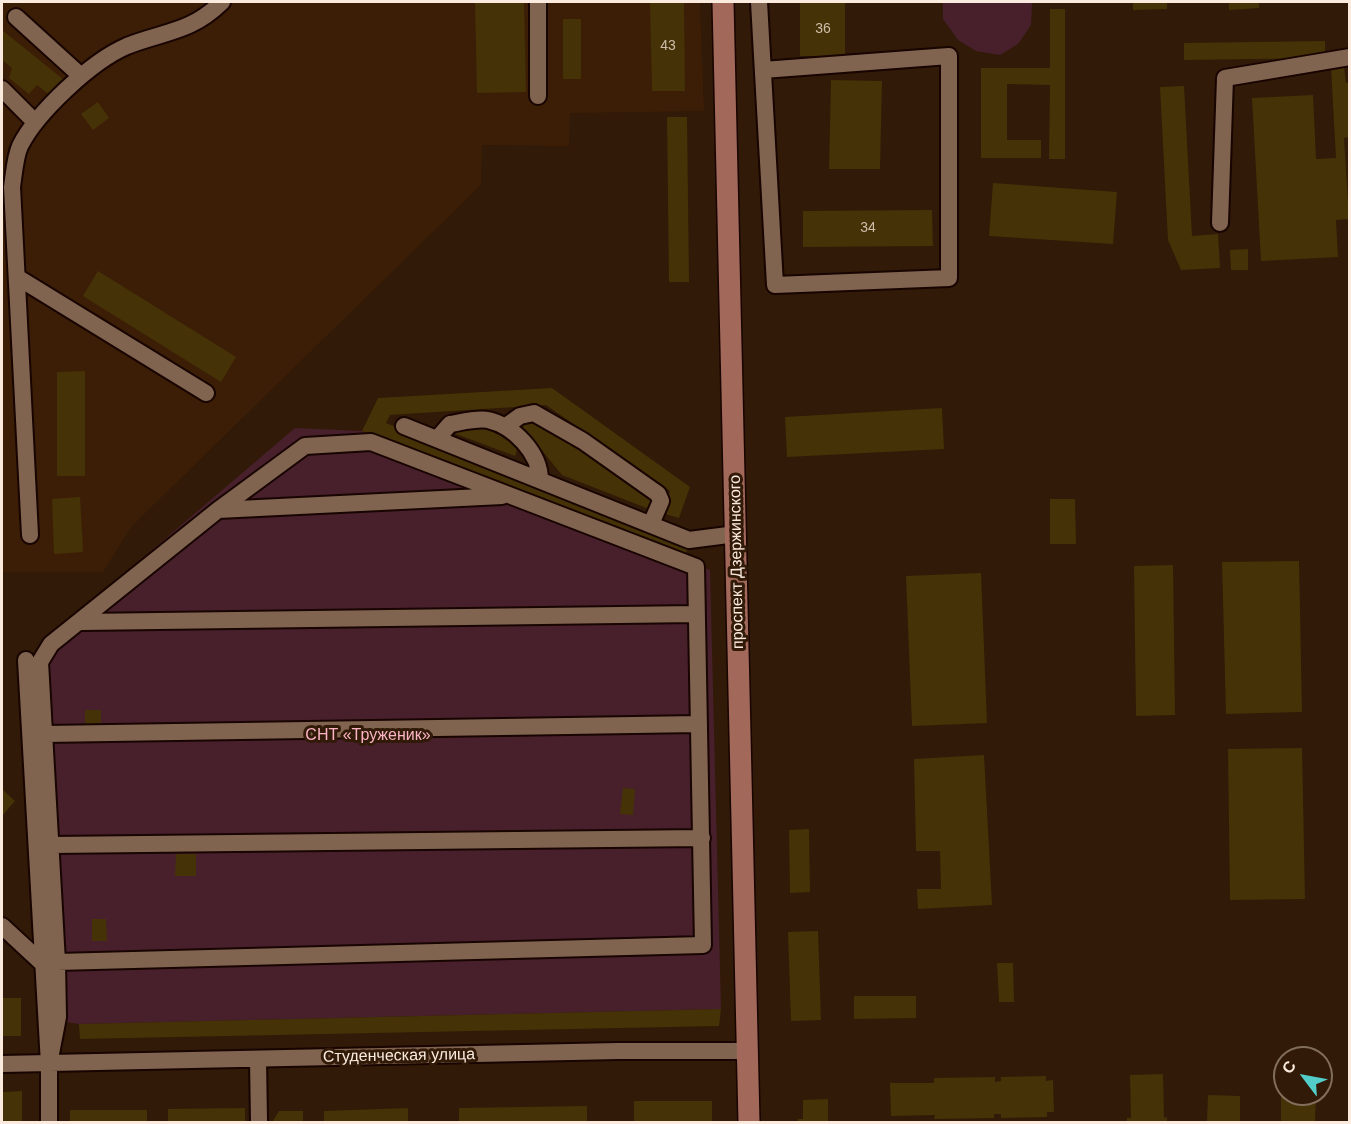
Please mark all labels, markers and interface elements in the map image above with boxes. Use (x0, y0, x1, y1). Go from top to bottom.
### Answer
house number: 36 (815, 21, 831, 37)
house number: 43 (660, 38, 676, 54)
house number: 34 (860, 220, 876, 236)
street label: проспект Дзержинского (726, 475, 748, 649)
park label: СНТ «Труженик» (305, 726, 431, 746)
street label: Студенческая улица (323, 1045, 475, 1067)
north arrow (1273, 1046, 1333, 1106)
text: С (1279, 1058, 1299, 1077)

